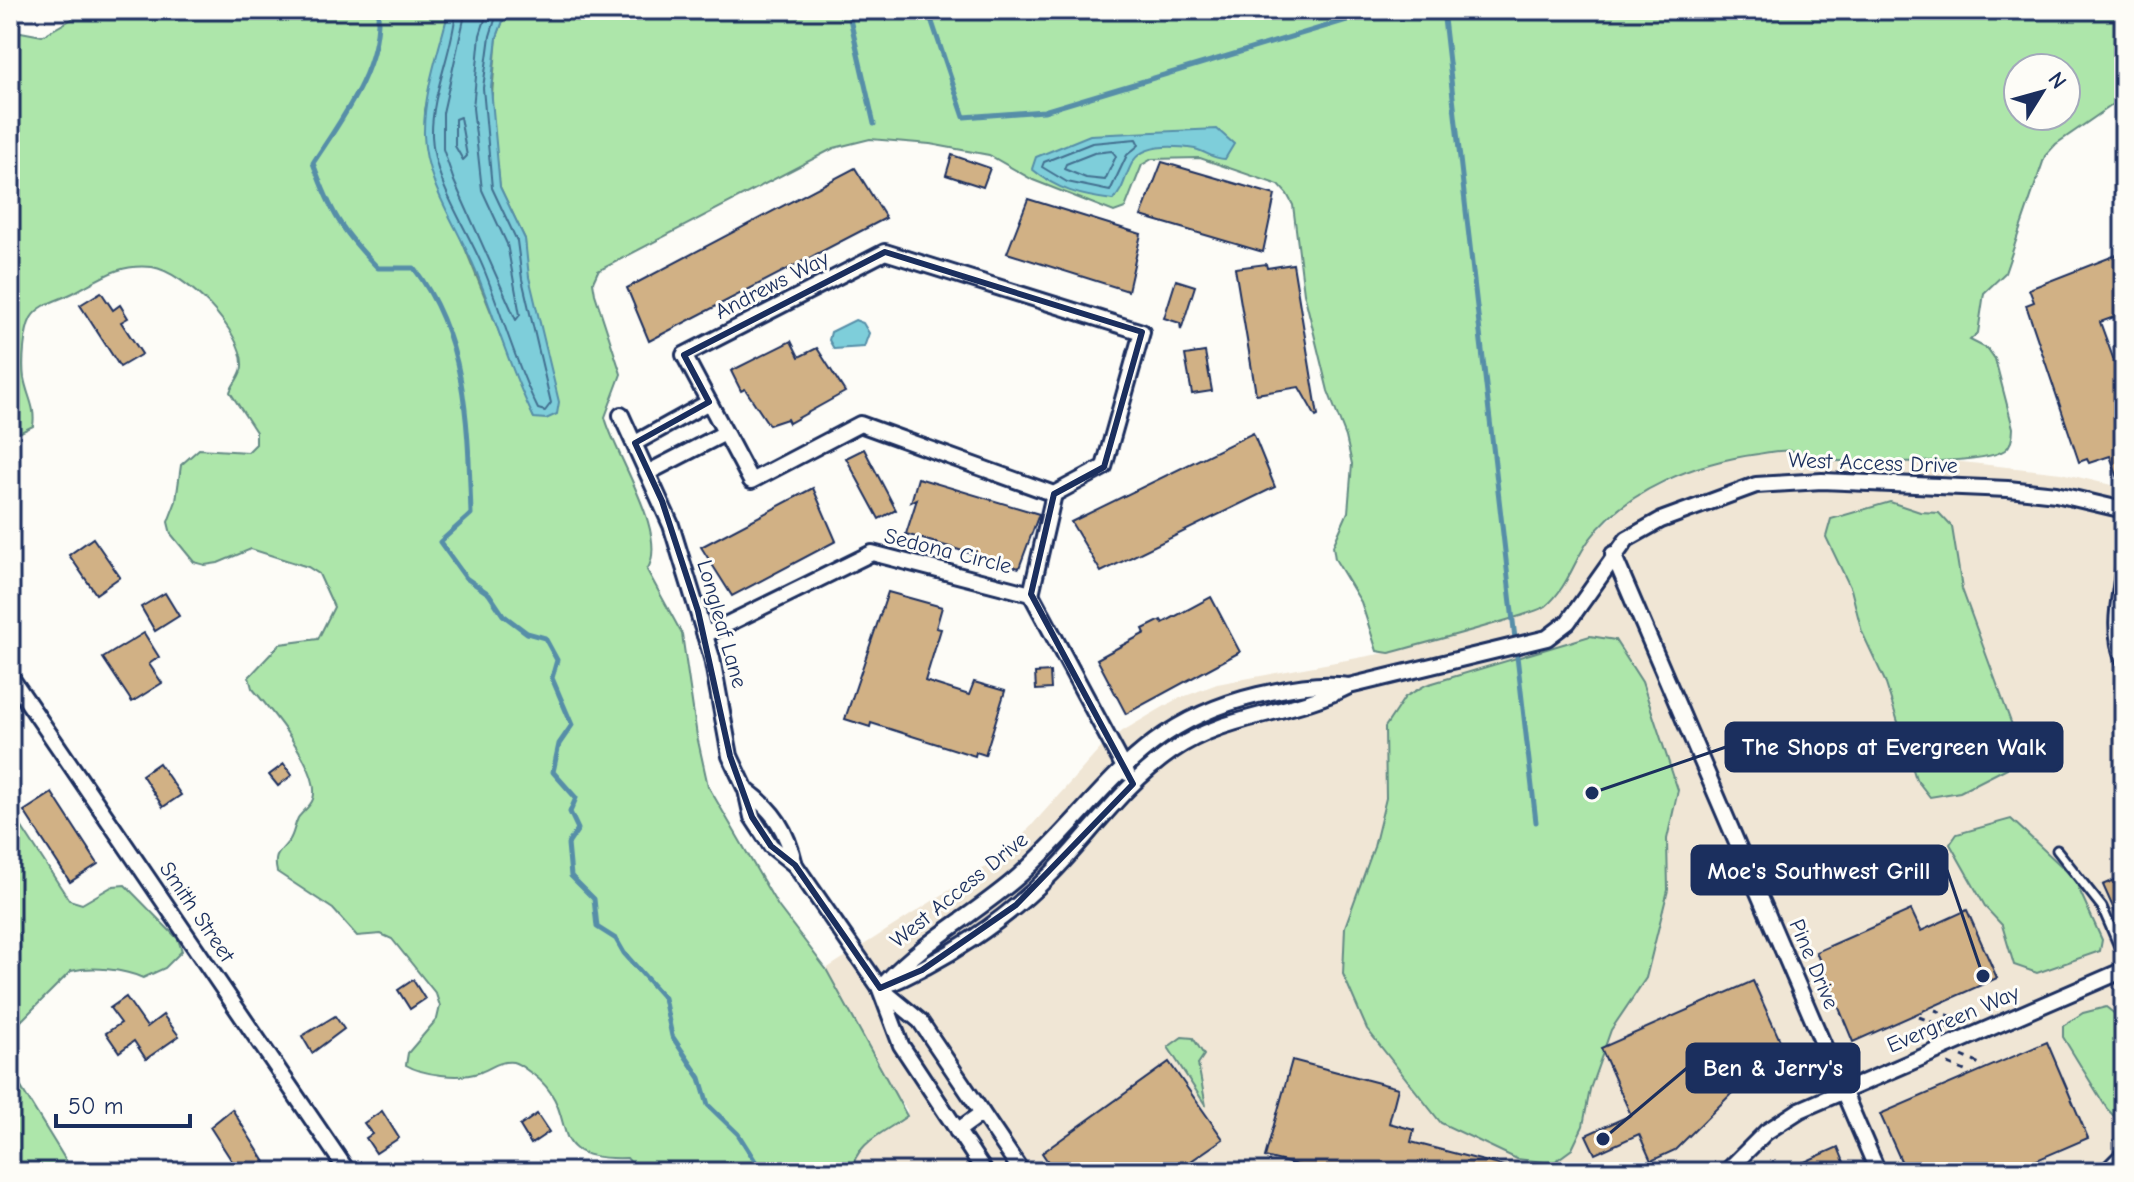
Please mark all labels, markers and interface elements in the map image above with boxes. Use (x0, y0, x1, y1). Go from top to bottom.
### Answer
north arrow (2002, 52, 2082, 132)
text: N (2042, 67, 2072, 94)
street label: Andrews Way (711, 245, 833, 325)
street label: West Access Drive (1788, 447, 1958, 479)
street label: Sedona Circle (882, 523, 1014, 579)
street label: Longleaf Lane (691, 557, 753, 691)
callout: The Shops at Evergreen Walk (1726, 723, 2062, 771)
text: The Shops at Evergreen Walk (1742, 733, 2046, 761)
street label: West Access Drive (885, 827, 1033, 953)
callout: Moe's Southwest Grill (1692, 846, 1947, 894)
street label: Smith Street (154, 857, 241, 968)
text: Moe's Southwest Grill (1708, 857, 1930, 885)
street label: Pine Drive (1783, 915, 1845, 1013)
street label: Evergreen Way (1883, 979, 2023, 1059)
callout: Ben & Jerry's (1687, 1044, 1859, 1092)
text: Ben & Jerry's (1703, 1054, 1843, 1082)
scale bar (56, 1078, 190, 1128)
text: 50 m (68, 1092, 124, 1120)

